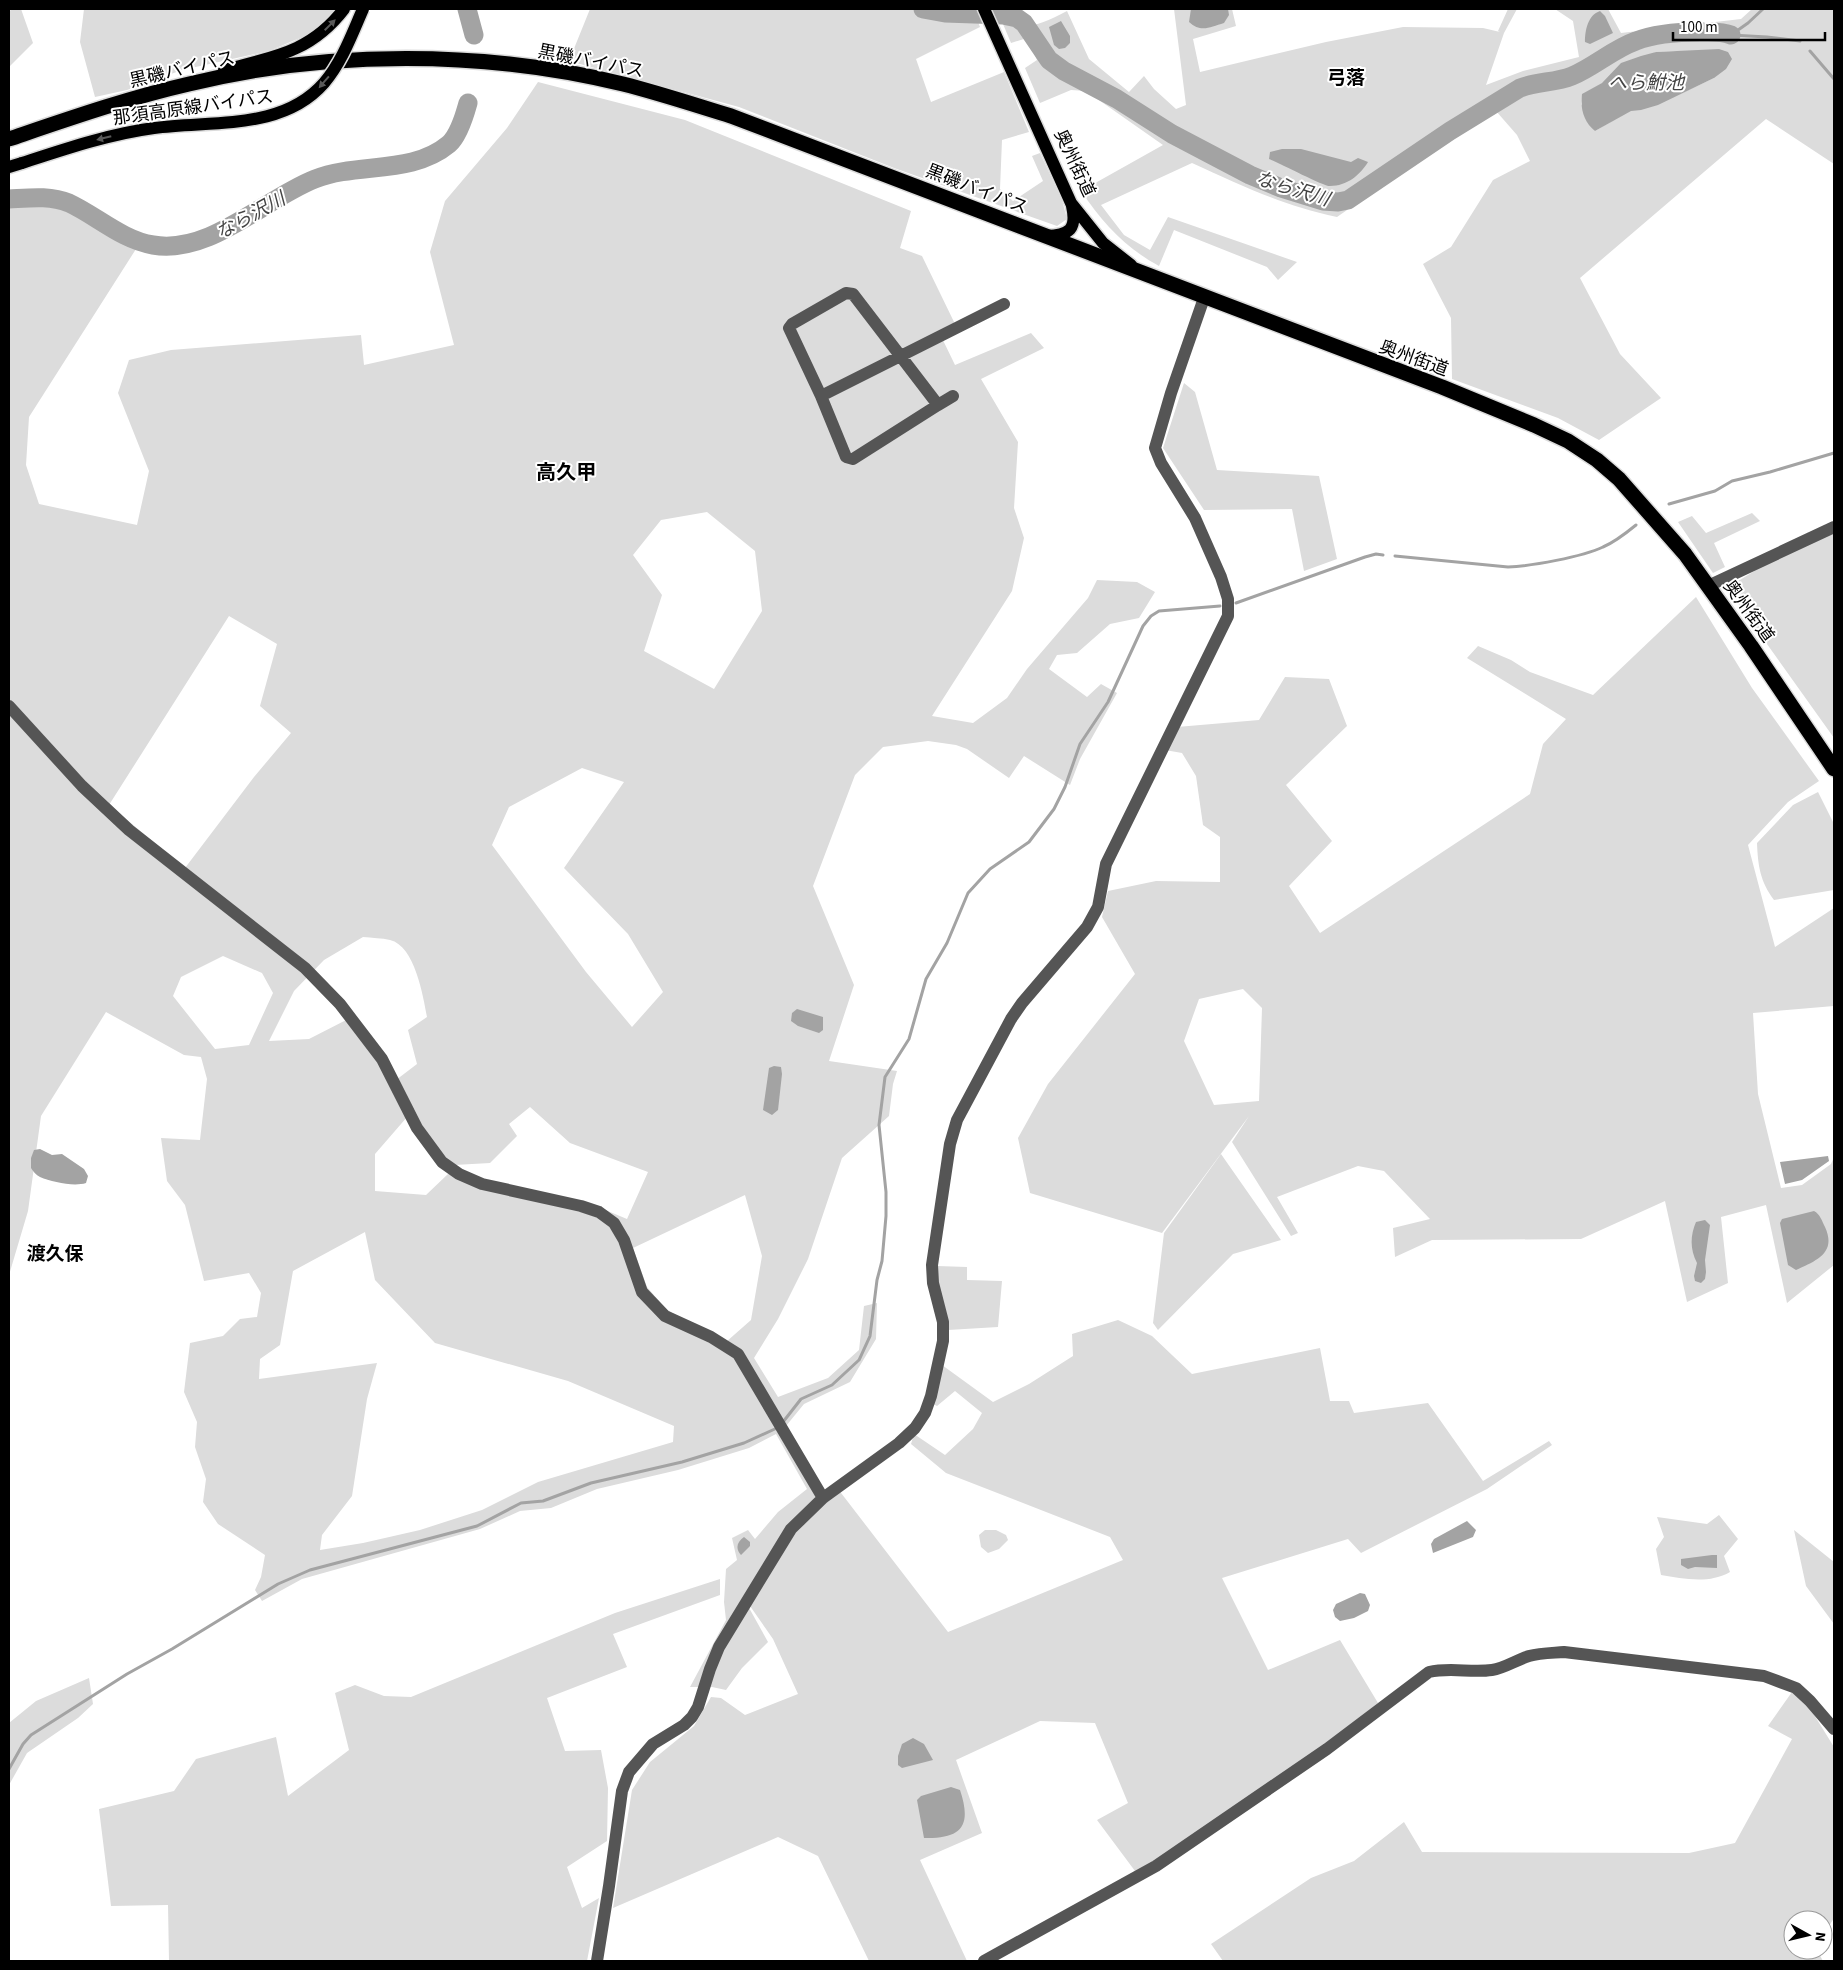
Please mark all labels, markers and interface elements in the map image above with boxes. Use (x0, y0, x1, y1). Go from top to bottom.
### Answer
scale bar (1673, 10, 1826, 42)
text: 100 m (1680, 17, 1718, 38)
one-way arrow (324, 19, 336, 31)
street label: 黒磯バイパス (536, 39, 646, 84)
street label: 黒磯バイパス (127, 45, 237, 94)
district label: 弓落 (1327, 65, 1365, 92)
water label: へら鮒池 (1608, 70, 1686, 97)
one-way arrow (318, 76, 329, 89)
street label: 那須高原線バイパス (111, 84, 275, 131)
street label: 奥州街道 (1048, 125, 1101, 201)
one-way arrow (96, 134, 111, 142)
street label: 黒磯バイパス (922, 159, 1032, 220)
water label: なら沢川 (1252, 165, 1335, 214)
water label: なら沢川 (211, 185, 292, 247)
street label: 奥州街道 (1376, 334, 1452, 383)
district label: 高久甲 (536, 459, 596, 487)
street label: 奥州街道 (1717, 575, 1780, 648)
district label: 渡久保 (26, 1241, 84, 1268)
north arrow (1783, 1910, 1833, 1960)
text: N (1809, 1931, 1830, 1943)

